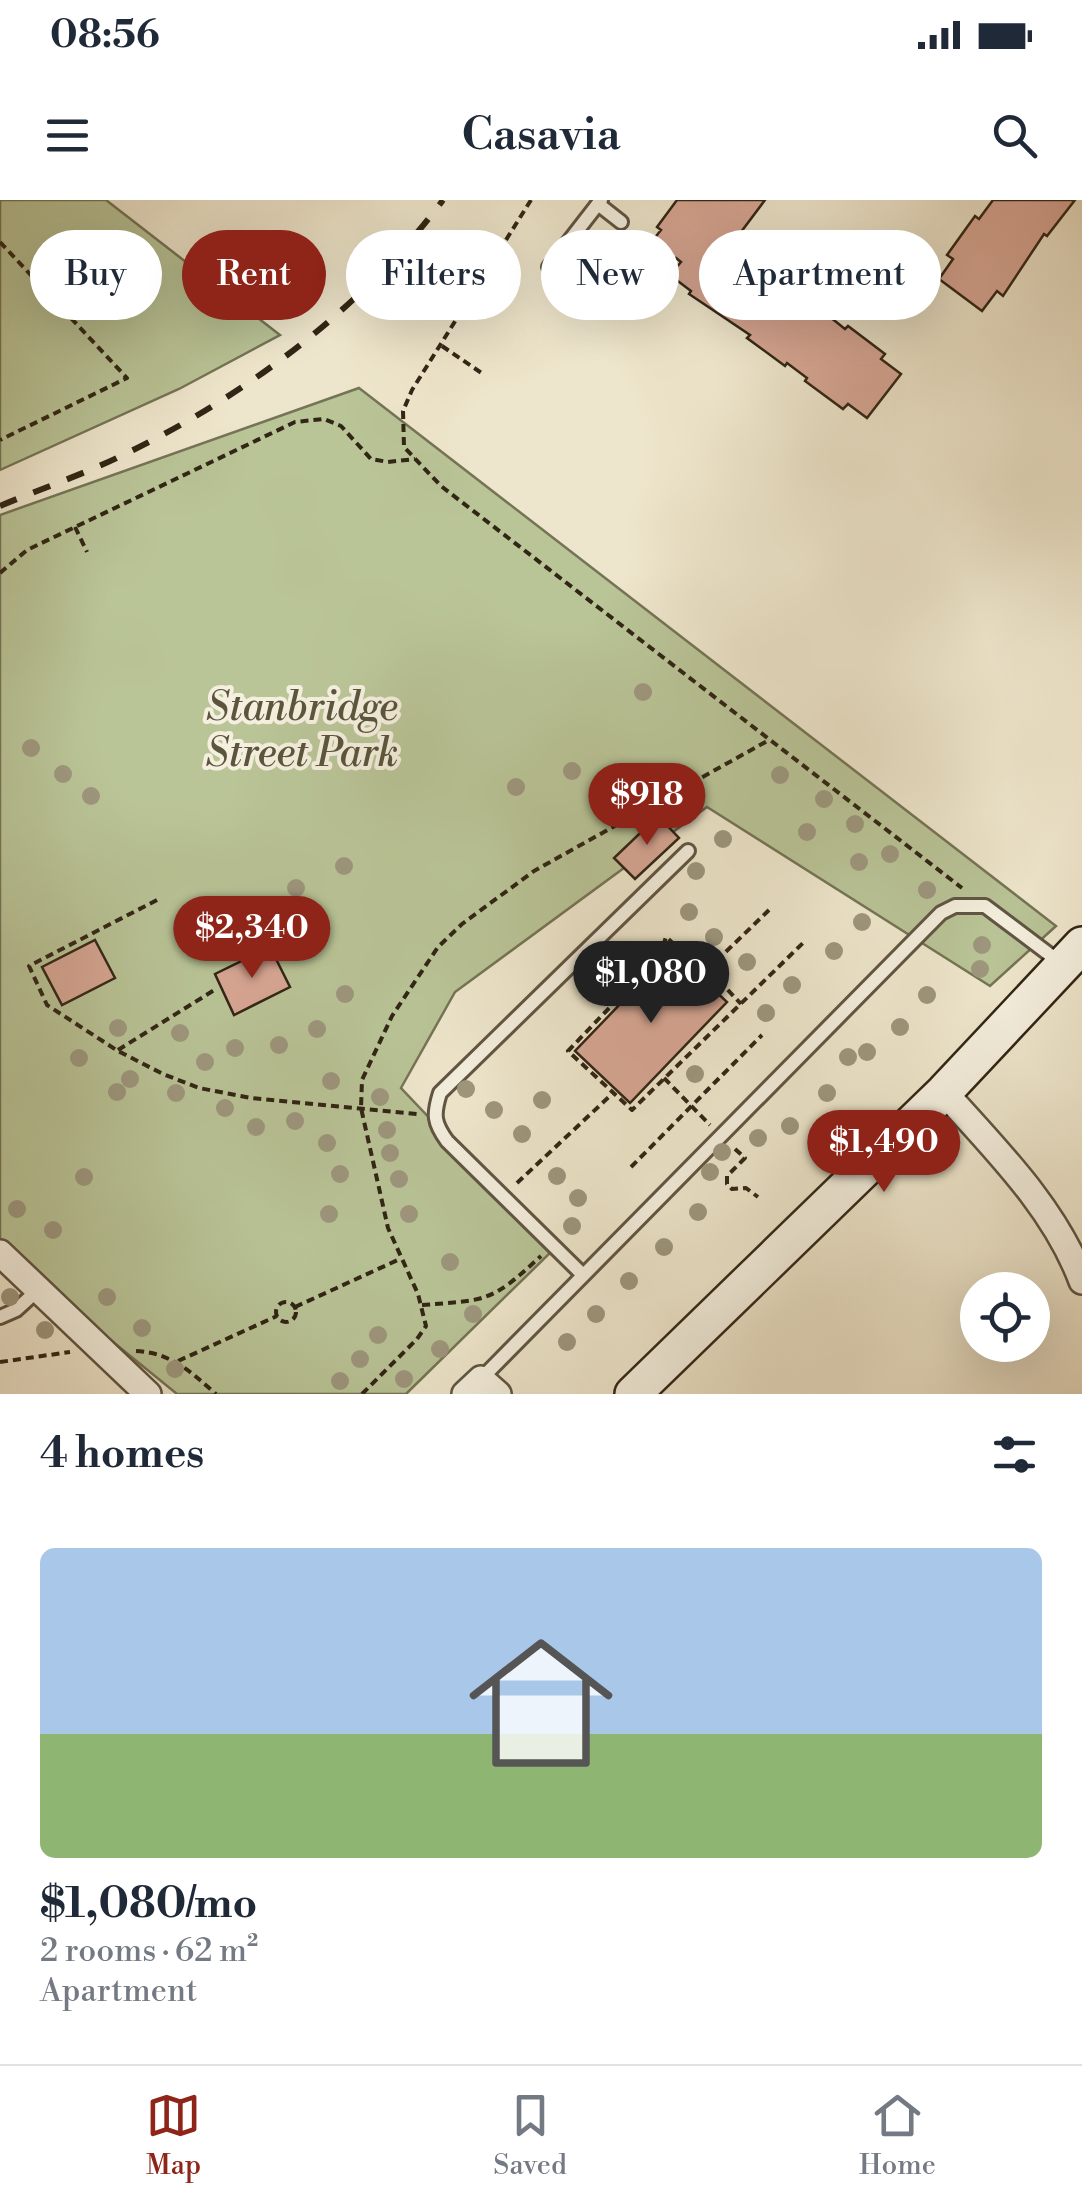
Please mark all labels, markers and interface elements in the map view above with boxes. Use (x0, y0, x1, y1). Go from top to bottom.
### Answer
text: 08:56 (50, 12, 160, 59)
text: Casavia (461, 107, 621, 164)
icon: menu (40, 108, 95, 163)
icon: search (987, 108, 1042, 163)
chip: Buy (30, 230, 162, 320)
chip: Rent (182, 230, 326, 320)
chip: Filters (346, 230, 521, 320)
chip: New (541, 230, 679, 320)
chip: Apartment (699, 230, 941, 320)
park label: Stanbridge Street Park (206, 683, 398, 779)
pin: $918 (588, 763, 706, 848)
text: $918 (610, 775, 684, 815)
pin: $2,340 (171, 896, 333, 981)
text: $2,340 (195, 908, 309, 948)
pin: $1,080 (570, 941, 732, 1026)
text: $1,080 (595, 953, 707, 993)
pin: $1,490 (803, 1110, 965, 1195)
text: $1,490 (829, 1122, 939, 1162)
map controls (960, 1272, 1050, 1362)
button: locate (960, 1272, 1050, 1362)
icon: filters (987, 1427, 1042, 1482)
text: 4 homes (40, 1428, 204, 1481)
icon: home (451, 1613, 631, 1793)
text: $1,080/mo (40, 1878, 257, 1931)
text: 2 rooms · 62 m² (40, 1931, 258, 1971)
text: Apartment (40, 1971, 197, 2011)
tab: Map (146, 2088, 201, 2183)
tab: Saved (493, 2088, 567, 2183)
tab: Home (859, 2088, 936, 2183)

